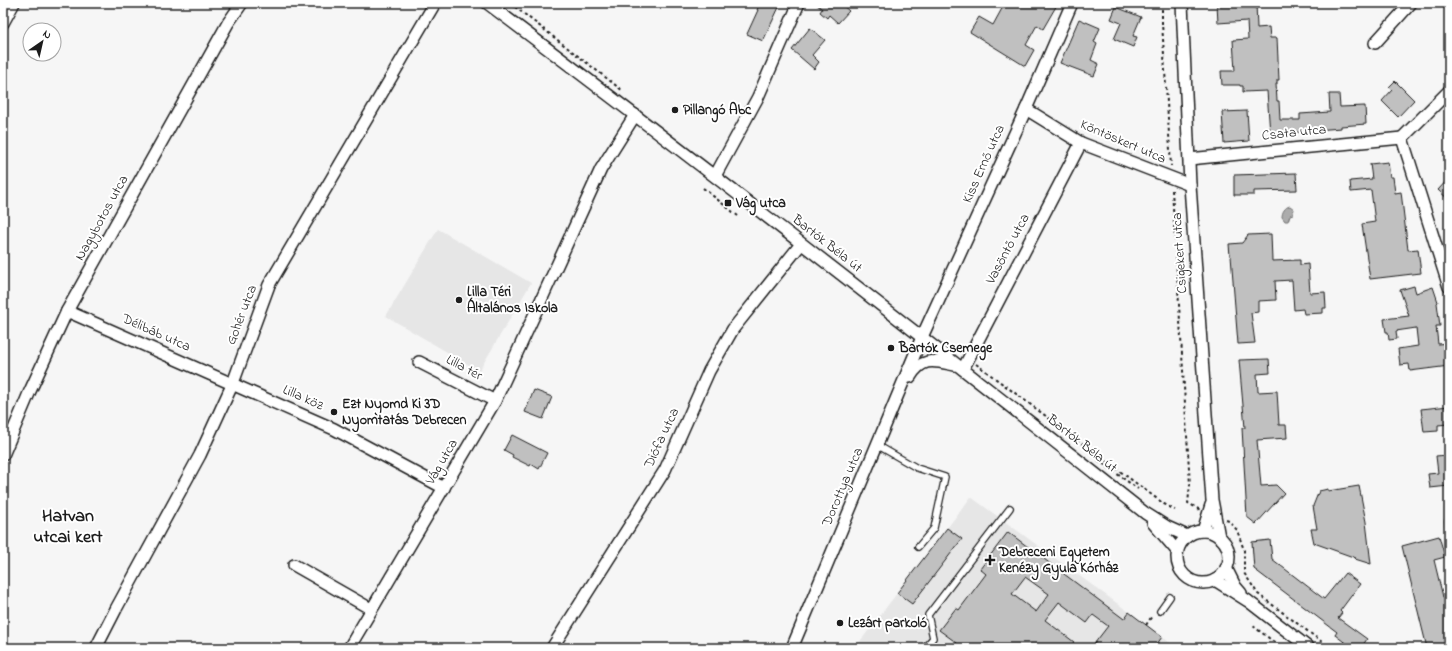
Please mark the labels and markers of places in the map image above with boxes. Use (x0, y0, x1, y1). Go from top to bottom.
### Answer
place label: Pillangó Abc (683, 100, 752, 123)
marker: Pillangó Abc (670, 105, 680, 115)
place label: Vág utca (735, 193, 786, 216)
marker: Vág utca (723, 198, 733, 208)
place label: Lilla Téri Általános Iskola (467, 282, 558, 319)
marker: Lilla Téri Általános Iskola (454, 295, 464, 305)
place label: Bartók Csemege (898, 338, 993, 361)
marker: Bartók Csemege (886, 343, 896, 353)
place label: Ezt Nyomd Ki 3D Nyomtatás Debrecen (342, 394, 467, 433)
marker: Ezt Nyomd Ki 3D Nyomtatás Debrecen (329, 407, 339, 417)
place label: Debreceni Egyetem Kenézy Gyula Kórház (998, 542, 1119, 581)
marker: Debreceni Egyetem Kenézy Gyula Kórház (984, 554, 996, 566)
place label: Lezárt parkoló (848, 613, 927, 634)
marker: Lezárt parkoló (835, 618, 845, 628)

